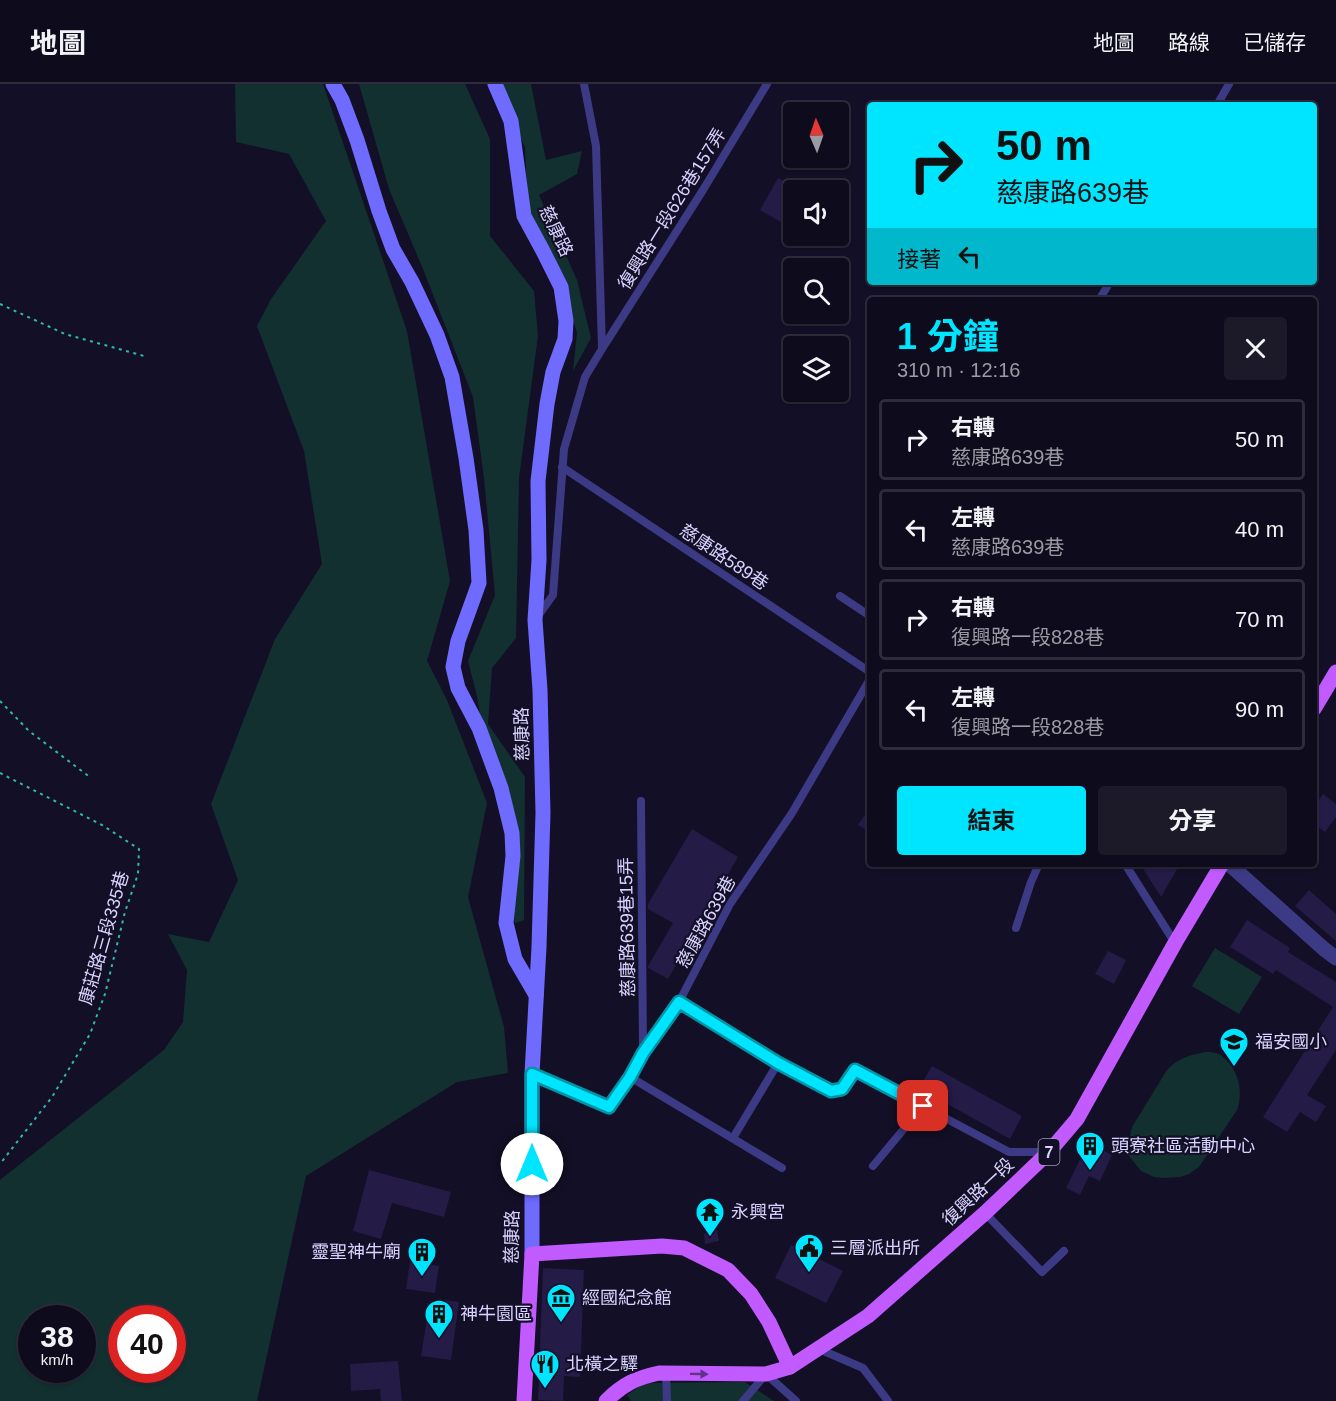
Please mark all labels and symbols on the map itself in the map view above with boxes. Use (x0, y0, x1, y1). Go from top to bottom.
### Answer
north arrow (783, 102, 849, 168)
street label: 復興路一段626巷157弄 (614, 125, 730, 293)
street label: 慈康路 (535, 202, 577, 260)
street label: 慈康路589巷 (676, 520, 772, 594)
street label: 慈康路 (512, 707, 532, 761)
street label: 慈康路639巷15弄 (616, 857, 638, 997)
street label: 康莊路三段335巷 (75, 869, 133, 1007)
street label: 慈康路639巷 (673, 873, 739, 971)
school or university icon: 福安國小 (1218, 1026, 1250, 1068)
place label: 福安國小 (1255, 1032, 1327, 1052)
pin (897, 1080, 948, 1131)
building icon: 頭寮社區活動中心 (1074, 1130, 1106, 1172)
position arrow (500, 1132, 564, 1196)
place label: 頭寮社區活動中心 (1111, 1136, 1255, 1156)
road number: 7 (1038, 1139, 1060, 1165)
street label: 復興路一段 (938, 1154, 1018, 1230)
temple icon: 永興宮 (694, 1196, 726, 1238)
place label: 永興宮 (731, 1202, 785, 1222)
street label: 慈康路 (502, 1210, 522, 1264)
public building icon: 三層派出所 (793, 1232, 825, 1274)
building icon: 靈聖神牛廟 (406, 1236, 438, 1278)
place label: 三層派出所 (830, 1238, 920, 1258)
place label: 靈聖神牛廟 (311, 1242, 401, 1262)
museum icon: 經國紀念館 (545, 1282, 577, 1324)
place label: 經國紀念館 (582, 1288, 672, 1308)
building icon: 神牛園區 (423, 1298, 455, 1340)
place label: 神牛園區 (460, 1304, 532, 1324)
speed limit sign: 40 (108, 1305, 186, 1383)
restaurant icon: 北橫之驛 (529, 1348, 561, 1390)
place label: 北橫之驛 (566, 1354, 638, 1374)
one-way arrow (689, 1369, 708, 1378)

